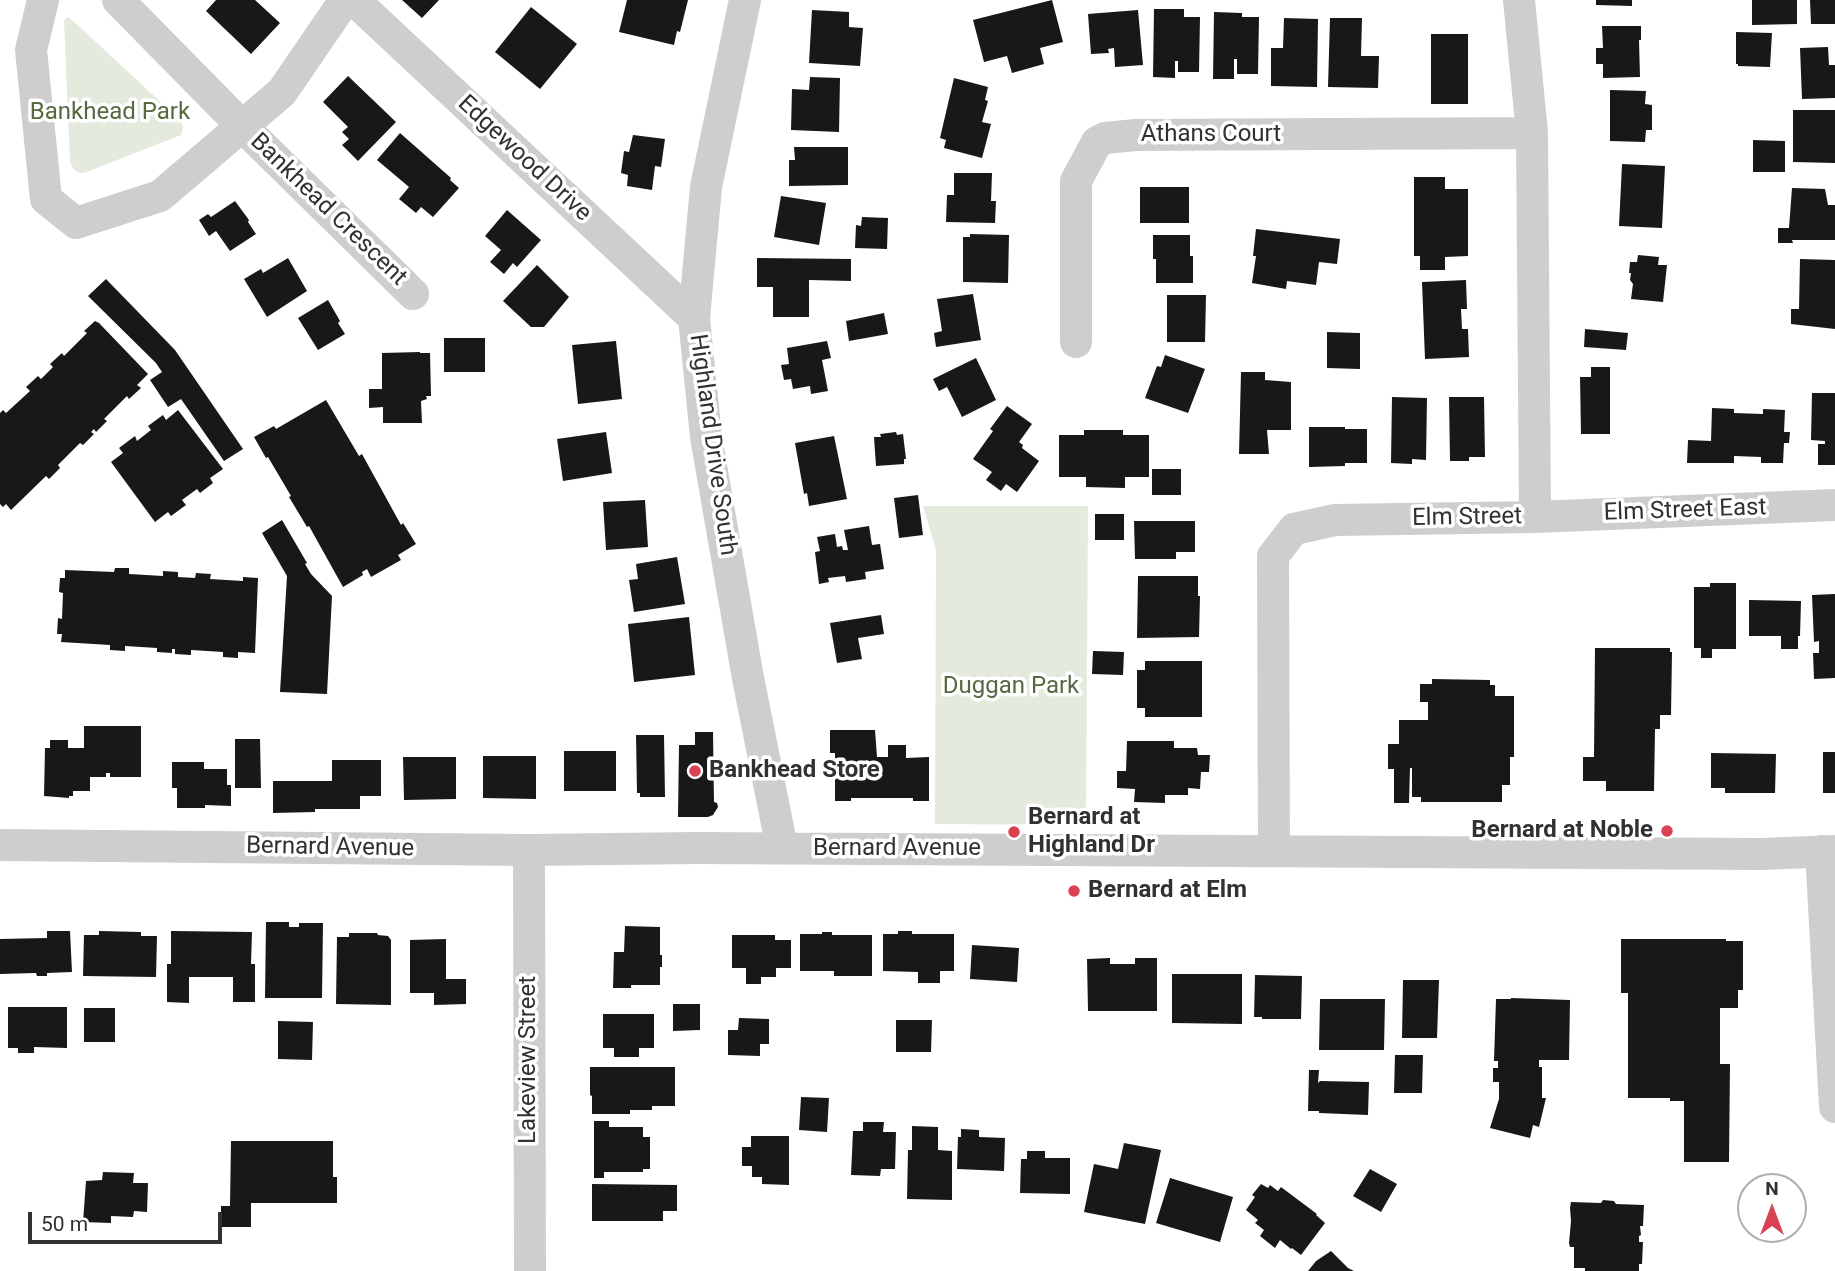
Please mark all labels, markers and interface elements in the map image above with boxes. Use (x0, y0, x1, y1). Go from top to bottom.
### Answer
street label: Edgewood Drive (451, 90, 597, 228)
park label: Bankhead Park (30, 99, 190, 127)
street label: Athans Court (1141, 121, 1281, 149)
street label: Bankhead Crescent (244, 128, 412, 292)
street label: Highland Drive South (682, 332, 742, 558)
street label: Elm Street East (1603, 494, 1767, 528)
street label: Elm Street (1412, 503, 1522, 533)
park label: Duggan Park (943, 673, 1079, 701)
place label: Bankhead Store (709, 757, 880, 785)
marker: Bankhead Store (687, 763, 703, 779)
place label: Bernard at Highland Dr (1028, 804, 1155, 860)
place label: Bernard at Noble (1471, 817, 1653, 845)
marker: Bernard at Noble (1659, 823, 1675, 839)
marker: Bernard at Highland Dr (1006, 824, 1022, 840)
street label: Bernard Avenue (246, 832, 414, 864)
street label: Bernard Avenue (813, 835, 981, 863)
place label: Bernard at Elm (1088, 877, 1247, 905)
marker: Bernard at Elm (1066, 883, 1082, 899)
street label: Lakeview Street (515, 976, 543, 1144)
north arrow (1737, 1173, 1807, 1243)
text: N (1765, 1177, 1779, 1200)
scale bar (32, 1198, 226, 1242)
text: 50 m (41, 1212, 88, 1236)

